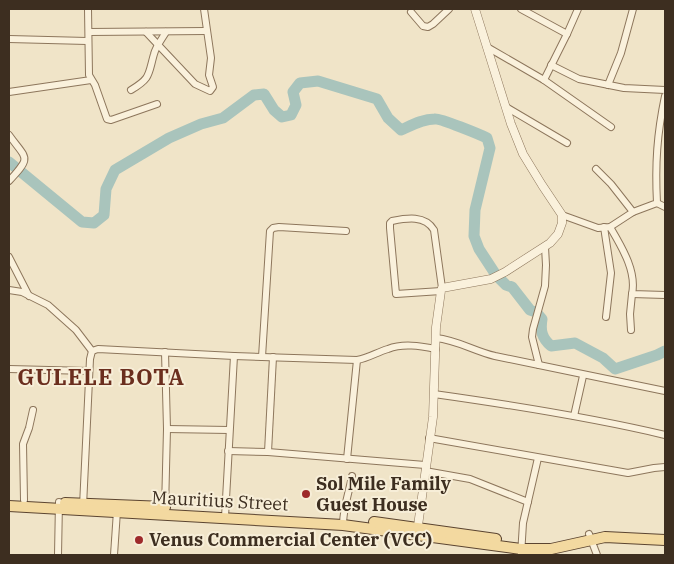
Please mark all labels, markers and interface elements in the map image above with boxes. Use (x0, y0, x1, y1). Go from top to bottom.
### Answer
district label: GULELE BOTA (17, 362, 185, 391)
place label: Sol Mile Family Guest House (316, 472, 452, 516)
street label: Mauritius Street (151, 485, 289, 516)
marker: Sol Mile Family Guest House (300, 488, 312, 500)
place label: Venus Commercial Center (VCC) (149, 528, 432, 551)
marker: Venus Commercial Center (VCC) (133, 534, 145, 546)

